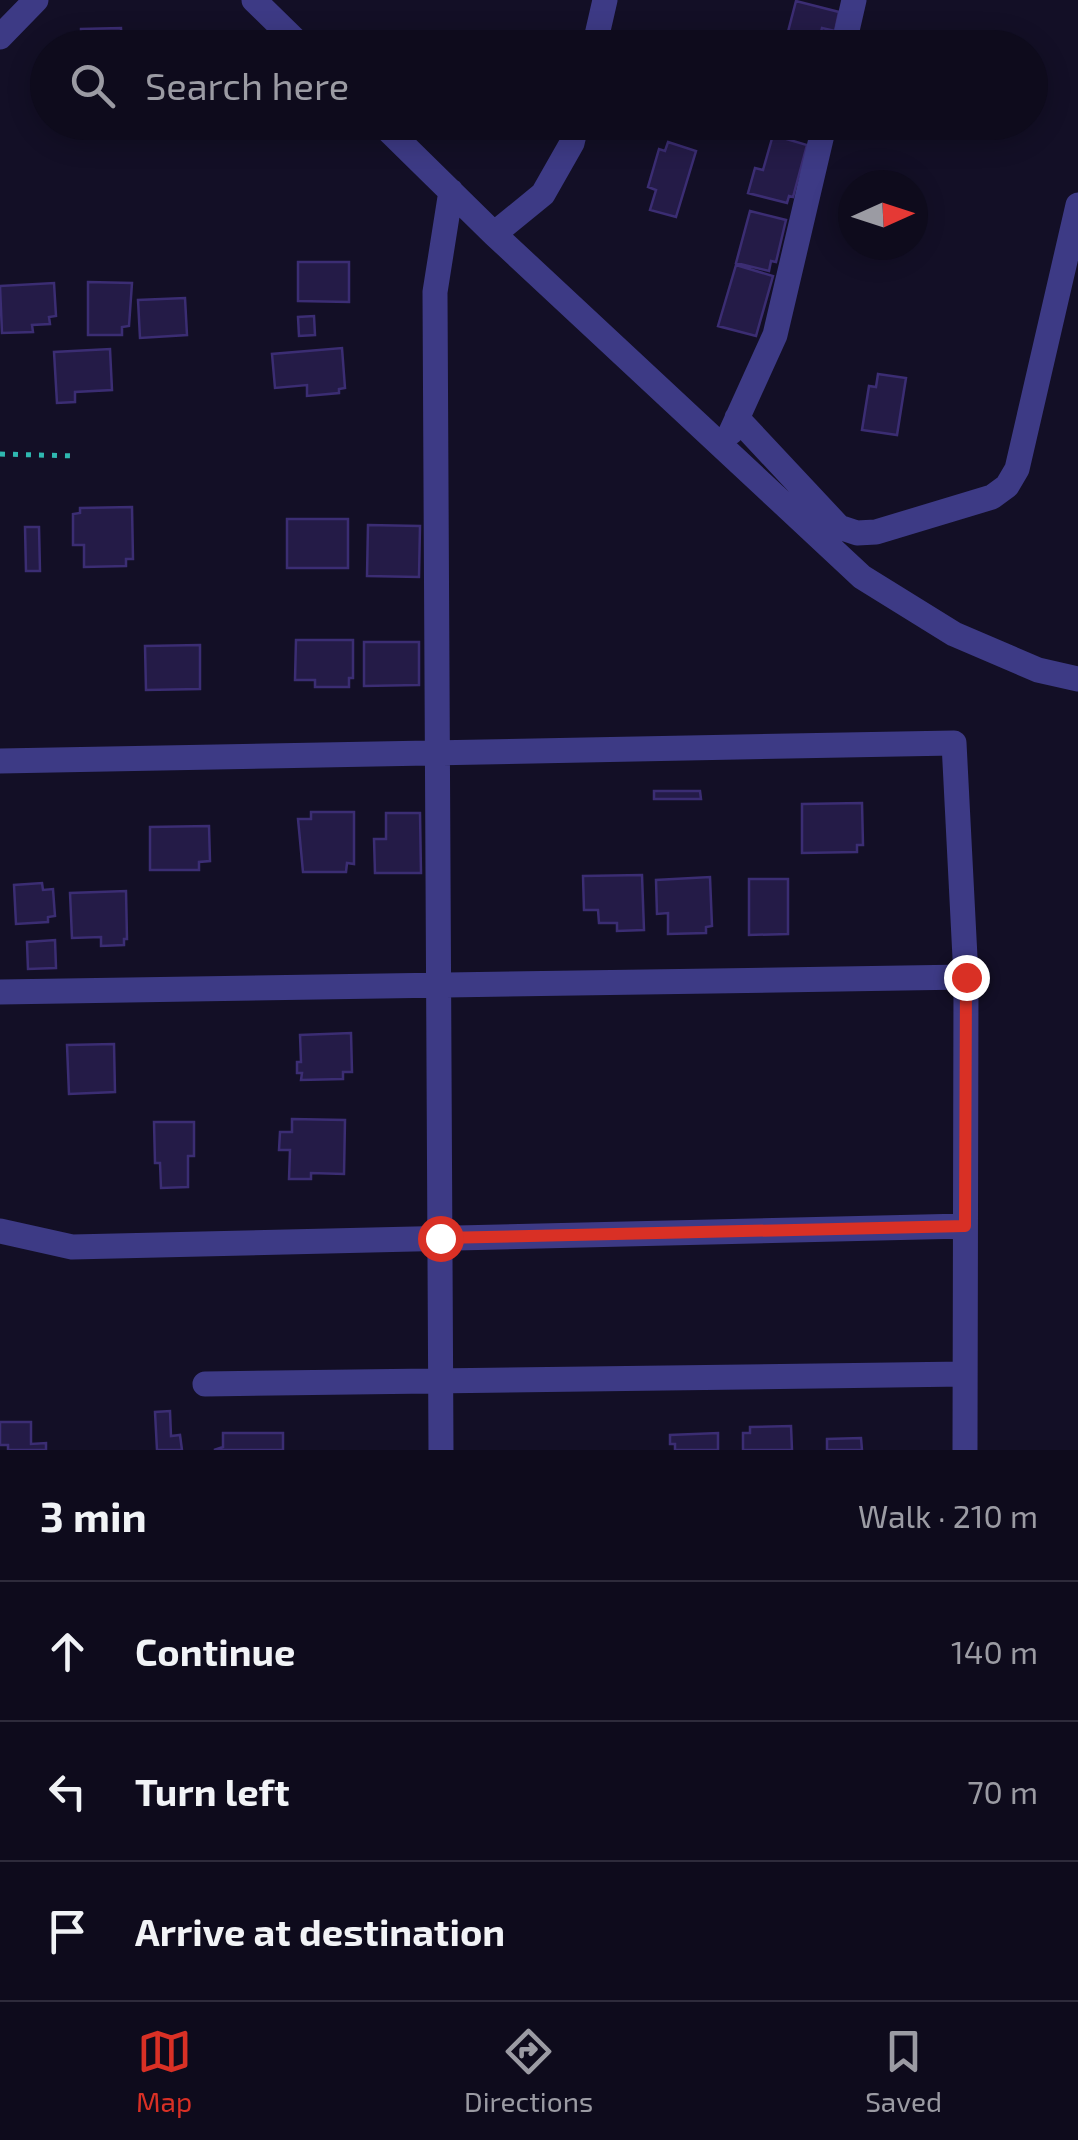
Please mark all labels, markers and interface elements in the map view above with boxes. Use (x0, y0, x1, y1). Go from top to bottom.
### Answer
search box (30, 30, 1048, 140)
icon: search (65, 58, 120, 113)
text: Search here (145, 62, 349, 108)
north arrow (838, 170, 928, 260)
route end (944, 955, 990, 1001)
route start (418, 1216, 464, 1262)
text: 3 min (40, 1490, 147, 1540)
text: Walk · 210 m (858, 1496, 1038, 1534)
icon: ahead (40, 1624, 95, 1679)
text: Continue (135, 1628, 295, 1674)
text: 140 m (951, 1632, 1038, 1670)
icon: left (40, 1764, 95, 1819)
text: Turn left (135, 1768, 290, 1814)
text: 70 m (967, 1772, 1038, 1810)
icon: arrive (40, 1904, 95, 1959)
text: Arrive at destination (135, 1908, 505, 1954)
tab: Map (136, 2024, 192, 2118)
tab: Directions (464, 2024, 593, 2118)
tab: Saved (865, 2024, 942, 2118)

